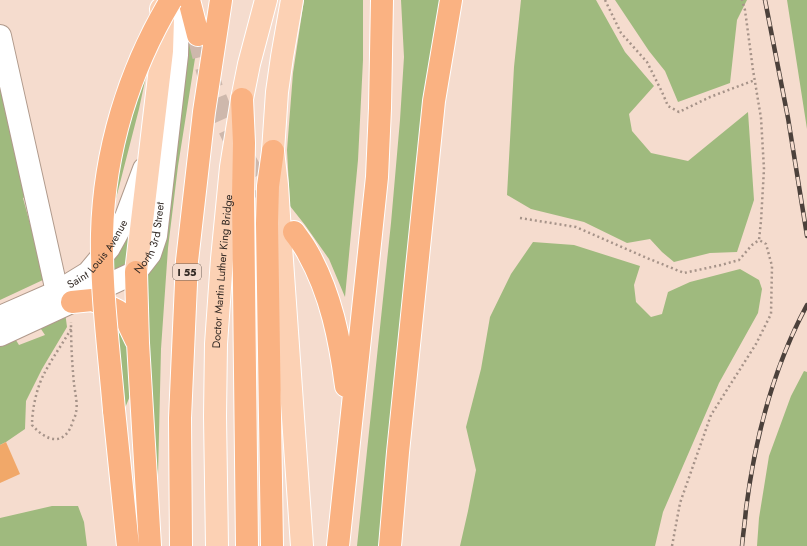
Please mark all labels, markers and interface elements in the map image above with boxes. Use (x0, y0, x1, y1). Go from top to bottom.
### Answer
street label: Doctor Martin Luther King Bridge (208, 193, 236, 348)
street label: North 3rd Street (130, 201, 168, 277)
street label: Saint Louis Avenue (64, 216, 131, 292)
road number: I 55 (173, 264, 201, 280)

